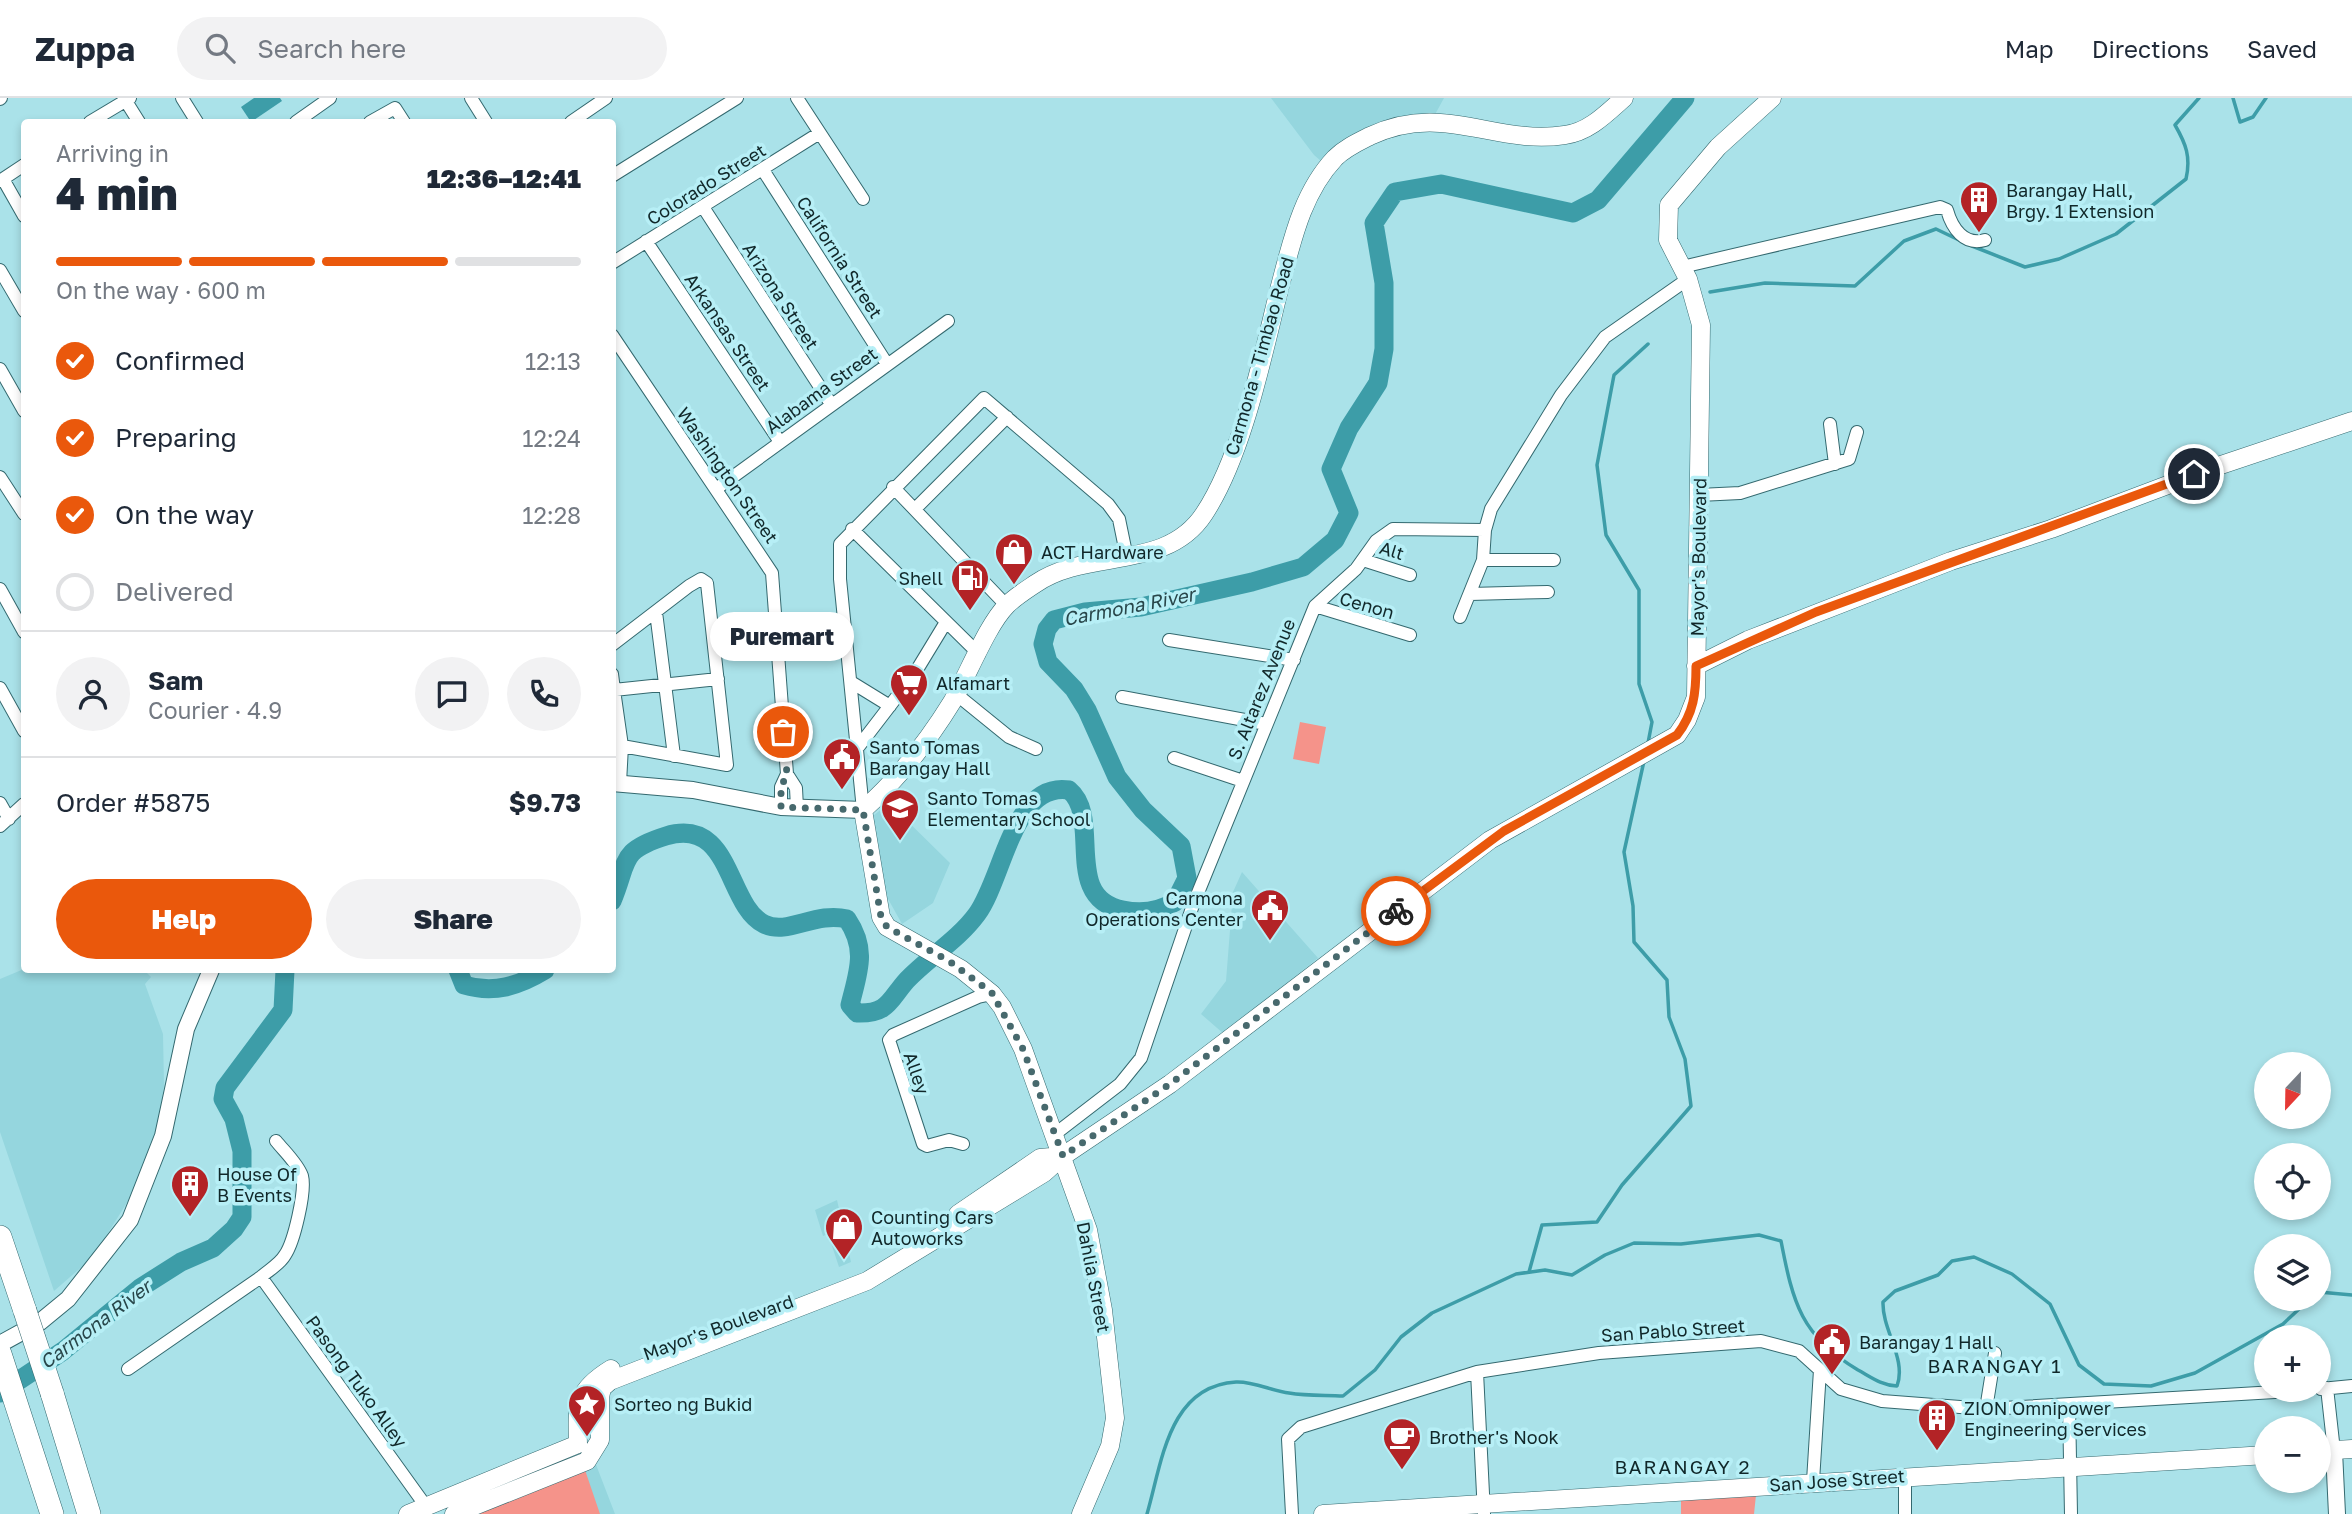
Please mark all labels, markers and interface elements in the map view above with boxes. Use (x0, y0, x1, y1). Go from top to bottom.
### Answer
search box (177, 17, 667, 80)
text: Zuppa (35, 29, 135, 68)
icon: search (201, 29, 239, 67)
text: Search here (257, 33, 406, 64)
text: Map (2005, 34, 2054, 63)
text: Directions (2092, 34, 2209, 63)
text: Saved (2247, 34, 2317, 63)
text: Arriving in (56, 139, 169, 167)
street label: Colorado Street (642, 139, 770, 229)
text: 12:36–12:41 (427, 163, 581, 194)
text: 4 min (56, 165, 178, 220)
building icon: Barangay Hall, Brgy. 1 Extension (1958, 179, 2000, 234)
place label: Barangay Hall, Brgy. 1 Extension (2006, 179, 2154, 222)
street label: California Street (792, 192, 888, 322)
street label: Arizona Street (738, 238, 824, 354)
street label: Carmona - Timbao Road (1220, 254, 1298, 458)
street label: Arkansas Street (680, 269, 776, 395)
text: On the way · 600 m (56, 276, 266, 304)
icon: check (56, 342, 94, 380)
street label: Alabama Street (761, 342, 881, 438)
text: Confirmed (115, 345, 245, 376)
text: 12:13 (525, 347, 581, 375)
street label: Washington Street (673, 403, 783, 547)
icon: check (56, 419, 94, 457)
text: Preparing (115, 422, 237, 453)
text: 12:24 (522, 424, 581, 452)
pin (2164, 444, 2224, 504)
icon: home (2175, 455, 2213, 493)
street label: Mayor's Boulevard (1686, 478, 1710, 636)
icon: check (56, 496, 94, 534)
text: On the way (115, 499, 254, 530)
text: 12:28 (522, 501, 581, 529)
shop icon: ACT Hardware (993, 531, 1035, 586)
street label: Alt (1377, 536, 1407, 564)
place label: ACT Hardware (1041, 541, 1164, 563)
fuel station icon: Shell (949, 557, 991, 612)
place label: Shell (898, 567, 943, 589)
text: Delivered (115, 576, 234, 607)
water label: Carmona River (1061, 582, 1199, 630)
street label: Cenon (1337, 587, 1397, 623)
callout: Puremart (711, 613, 855, 662)
street label: S. Altarez Avenue (1223, 615, 1299, 763)
text: Puremart (730, 622, 834, 650)
button: person (56, 657, 130, 731)
button: chat (415, 657, 489, 731)
button: phone (507, 657, 581, 731)
supermarket icon: Alfamart (888, 662, 930, 717)
text: Sam (148, 665, 203, 696)
place label: Alfamart (936, 672, 1010, 694)
text: Courier · 4.9 (148, 696, 282, 724)
pin (753, 702, 813, 762)
icon: bag (764, 713, 802, 751)
public building icon: Santo Tomas Barangay Hall (821, 736, 863, 791)
place label: Santo Tomas Barangay Hall (869, 736, 990, 779)
text: Order #5875 (56, 787, 210, 818)
text: $9.73 (509, 787, 581, 818)
school or university icon: Santo Tomas Elementary School (879, 787, 921, 842)
place label: Santo Tomas Elementary School (927, 787, 1091, 830)
courier (1361, 876, 1431, 946)
button: Help (56, 879, 312, 959)
button: Share (326, 879, 581, 959)
place label: Carmona Operations Center (1085, 887, 1243, 930)
public building icon: Carmona Operations Center (1249, 887, 1291, 942)
icon: bike (1377, 892, 1415, 930)
street label: Alley (900, 1049, 934, 1097)
north arrow (2254, 1052, 2331, 1129)
map controls (2254, 1052, 2331, 1493)
button: locate (2254, 1143, 2331, 1220)
building icon: House Of B Events (169, 1163, 211, 1218)
place label: House Of B Events (217, 1163, 297, 1206)
shop icon: Counting Cars Autoworks (823, 1206, 865, 1261)
place label: Counting Cars Autoworks (871, 1206, 993, 1249)
street label: Dahlia Street (1072, 1220, 1116, 1334)
button: layers (2254, 1234, 2331, 1311)
water label: Carmona River (35, 1273, 157, 1373)
street label: Mayor's Boulevard (640, 1290, 796, 1364)
street label: Pasong Tuko Alley (302, 1311, 412, 1451)
street label: San Pablo Street (1600, 1314, 1746, 1346)
public building icon: Barangay 1 Hall (1811, 1321, 1853, 1376)
button: + (2254, 1325, 2331, 1402)
place label: Barangay 1 Hall (1859, 1331, 1994, 1353)
district label: BARANGAY 1 (1927, 1354, 2063, 1377)
place icon: Sorteo ng Bukid (566, 1383, 608, 1438)
place label: Sorteo ng Bukid (614, 1393, 752, 1415)
building icon: ZION Omnipower Engineering Services (1916, 1397, 1958, 1452)
place label: ZION Omnipower Engineering Services (1964, 1397, 2147, 1440)
cafe icon: Brother's Nook (1381, 1416, 1423, 1471)
button: − (2254, 1416, 2331, 1493)
place label: Brother's Nook (1429, 1426, 1559, 1448)
district label: BARANGAY 2 (1615, 1455, 1751, 1478)
street label: San Jose Street (1768, 1464, 1906, 1496)

